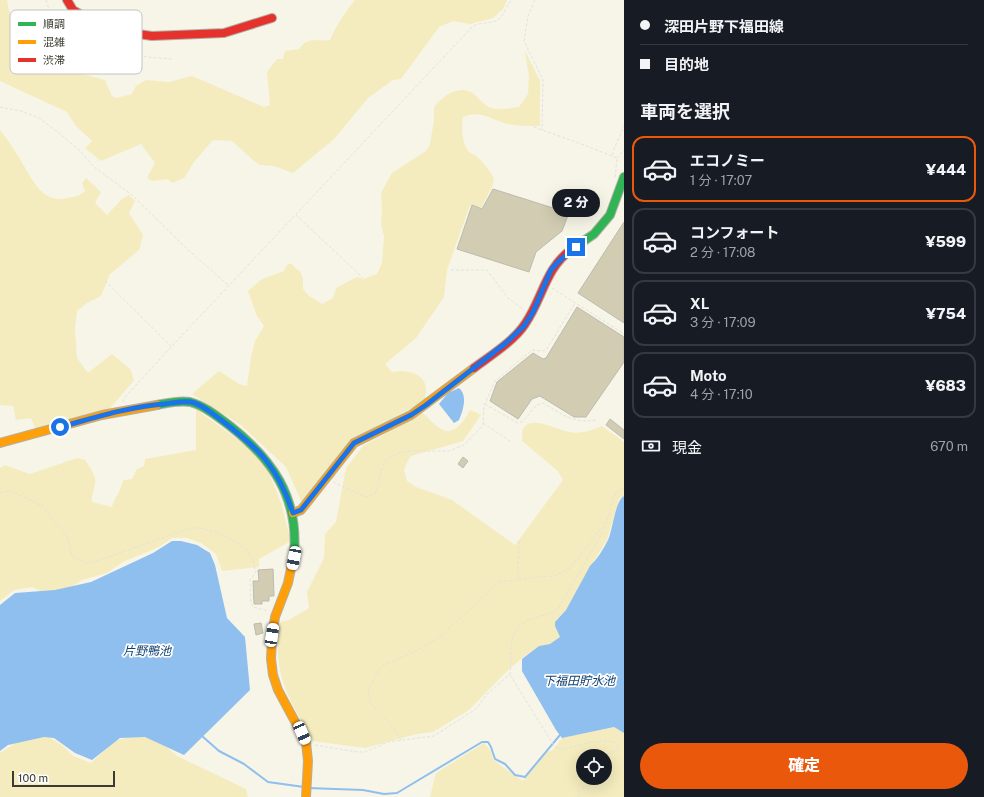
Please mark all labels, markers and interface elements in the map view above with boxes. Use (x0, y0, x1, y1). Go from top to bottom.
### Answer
legend (10, 10, 142, 74)
text: 順調 (43, 18, 65, 30)
text: 深田片野下福田線 (664, 18, 784, 35)
text: 混雑 (43, 36, 65, 48)
text: 渋滞 (43, 54, 65, 66)
text: 目的地 (664, 56, 709, 73)
text: 車両を選択 (640, 101, 730, 122)
icon: car (642, 151, 678, 187)
text: エコノミー (690, 152, 765, 169)
text: ¥444 (926, 161, 966, 178)
text: 1 分 · 17:07 (690, 173, 752, 188)
callout: 2 分 (552, 189, 600, 217)
text: 2 分 (564, 195, 588, 210)
icon: car (642, 223, 678, 259)
text: コンフォート (690, 224, 780, 241)
text: ¥599 (925, 233, 966, 250)
route end (567, 238, 585, 256)
text: 2 分 · 17:08 (690, 245, 755, 260)
icon: car (642, 295, 678, 331)
text: XL (690, 295, 709, 312)
text: ¥754 (926, 305, 966, 322)
text: 3 分 · 17:09 (690, 315, 756, 330)
icon: car (642, 367, 678, 403)
text: Moto (690, 367, 727, 384)
text: ¥683 (925, 377, 966, 394)
text: 4 分 · 17:10 (690, 387, 753, 402)
route start (51, 418, 69, 436)
icon: cash (640, 435, 662, 457)
text: 現金 (672, 439, 702, 456)
text: 670 m (930, 439, 968, 454)
car (286, 545, 302, 571)
car (264, 622, 280, 648)
water label: 片野鴨池 (123, 644, 172, 658)
water label: 下福田貯水池 (543, 674, 616, 688)
car (292, 720, 312, 746)
button: 確定 (640, 743, 968, 789)
map controls (576, 749, 612, 785)
button: locate (576, 749, 612, 785)
scale bar (12, 769, 115, 788)
text: 100 m (18, 772, 48, 784)

